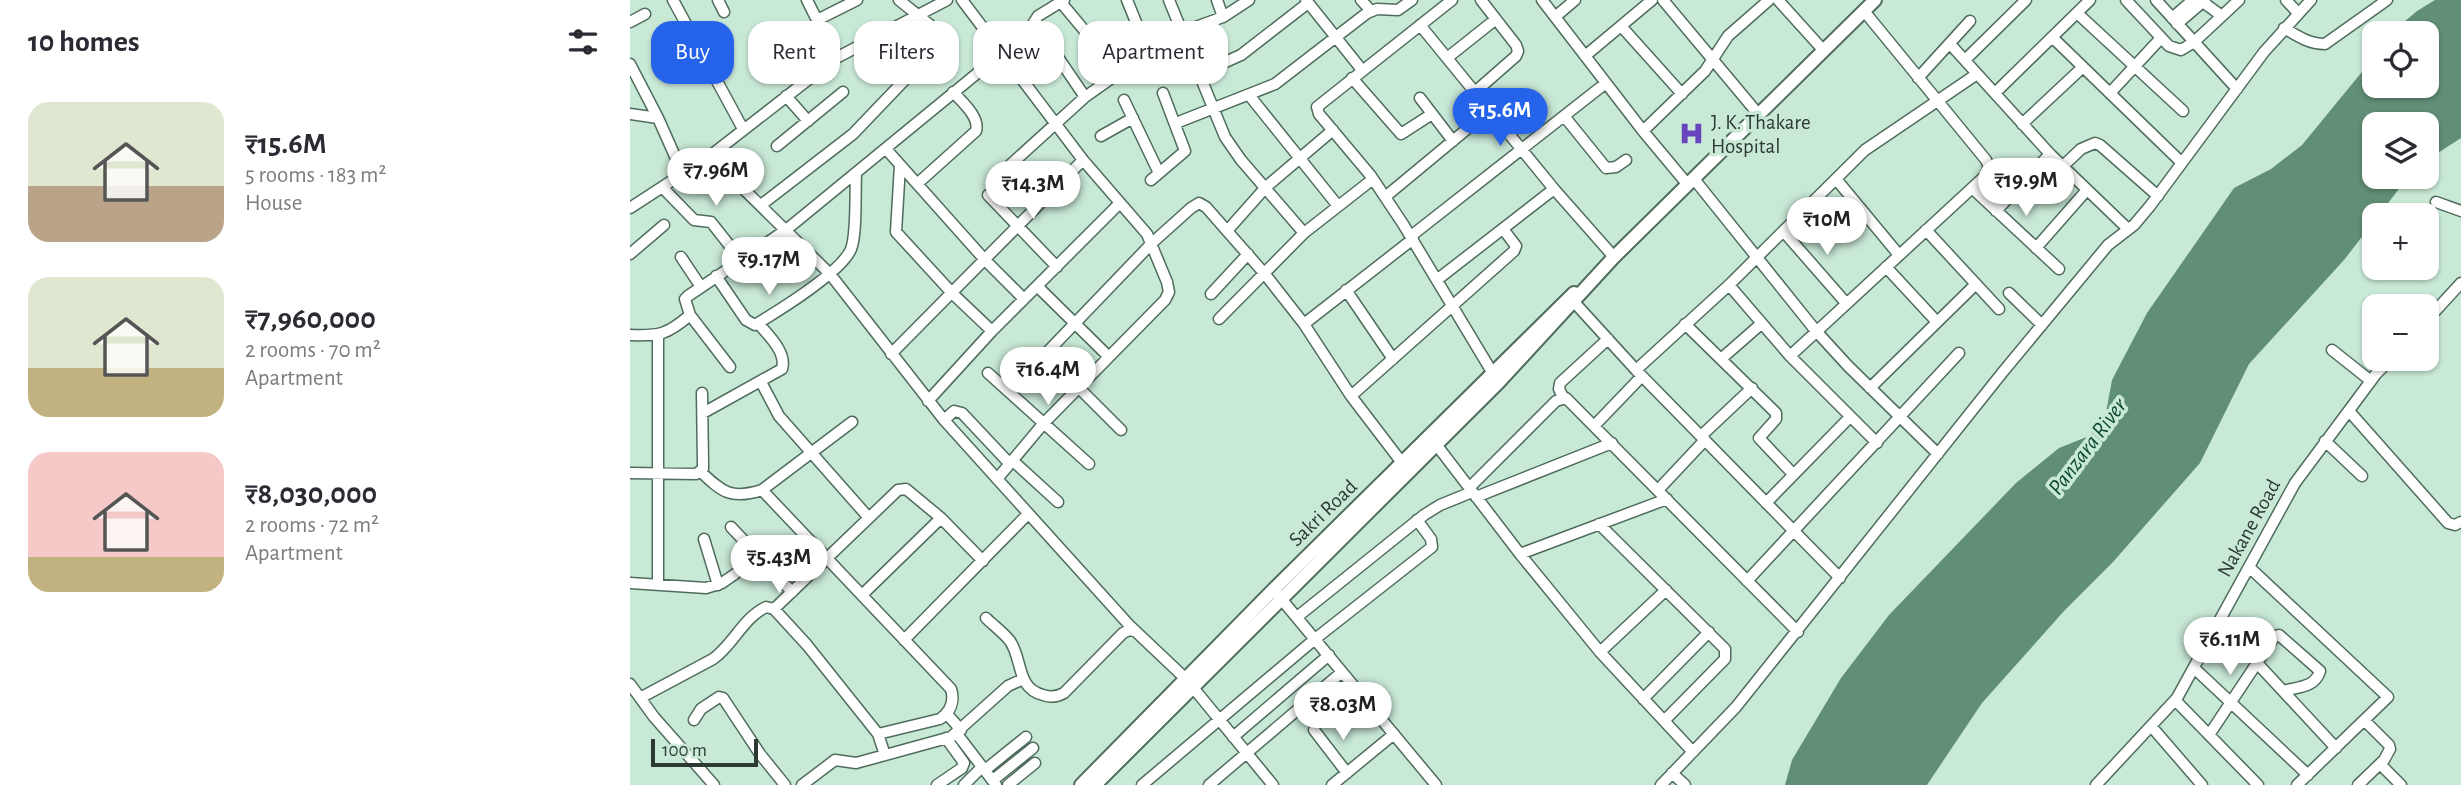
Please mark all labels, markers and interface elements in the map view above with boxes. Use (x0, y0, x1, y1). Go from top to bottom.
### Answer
chip: Buy (651, 21, 734, 84)
chip: Rent (748, 21, 840, 84)
chip: Filters (854, 21, 959, 84)
chip: New (973, 21, 1064, 84)
chip: Apartment (1078, 21, 1228, 84)
map controls (2362, 21, 2439, 371)
button: locate (2362, 21, 2439, 98)
icon: filters (564, 23, 602, 61)
text: 10 homes (28, 27, 139, 57)
pin: ₹15.6M (1443, 88, 1557, 148)
text: ₹15.6M (1469, 99, 1531, 122)
place label: J. K. Thakare Hospital (1711, 112, 1811, 157)
button: layers (2362, 112, 2439, 189)
hospital icon: J. K. Thakare Hospital (1677, 120, 1705, 148)
text: ₹15.6M (245, 129, 327, 159)
icon: home (84, 130, 168, 214)
pin: ₹7.96M (659, 148, 773, 208)
pin: ₹19.9M (1969, 158, 2083, 218)
text: ₹7.96M (683, 159, 749, 182)
pin: ₹14.3M (976, 162, 1090, 221)
text: 5 rooms · 183 m² (245, 164, 386, 187)
text: ₹19.9M (1994, 169, 2058, 192)
text: ₹14.3M (1002, 172, 1065, 195)
text: House (245, 192, 302, 215)
pin: ₹10M (1786, 198, 1868, 257)
button: + (2362, 203, 2439, 280)
text: ₹10M (1803, 208, 1851, 231)
pin: ₹9.17M (712, 238, 826, 297)
text: ₹9.17M (738, 248, 800, 271)
button: − (2362, 294, 2439, 371)
text: ₹7,960,000 (245, 304, 376, 334)
icon: home (84, 305, 168, 389)
text: 2 rooms · 70 m² (245, 339, 381, 362)
pin: ₹16.4M (991, 348, 1105, 407)
text: ₹16.4M (1016, 358, 1080, 381)
text: Apartment (245, 367, 343, 390)
water label: Panzara River (2044, 394, 2132, 499)
street label: Sakri Road (1285, 476, 1361, 550)
street label: Nakane Road (2214, 476, 2284, 580)
text: ₹8,030,000 (245, 479, 377, 509)
icon: home (84, 480, 168, 564)
text: 2 rooms · 72 m² (245, 514, 379, 537)
pin: ₹5.43M (722, 536, 836, 595)
text: Apartment (245, 542, 343, 565)
text: ₹5.43M (747, 546, 811, 569)
pin: ₹6.11M (2173, 618, 2287, 677)
text: ₹6.11M (2200, 628, 2260, 651)
pin: ₹8.03M (1286, 682, 1400, 742)
text: ₹8.03M (1310, 693, 1376, 716)
scale bar (651, 736, 758, 768)
text: 100 m (662, 741, 707, 760)

